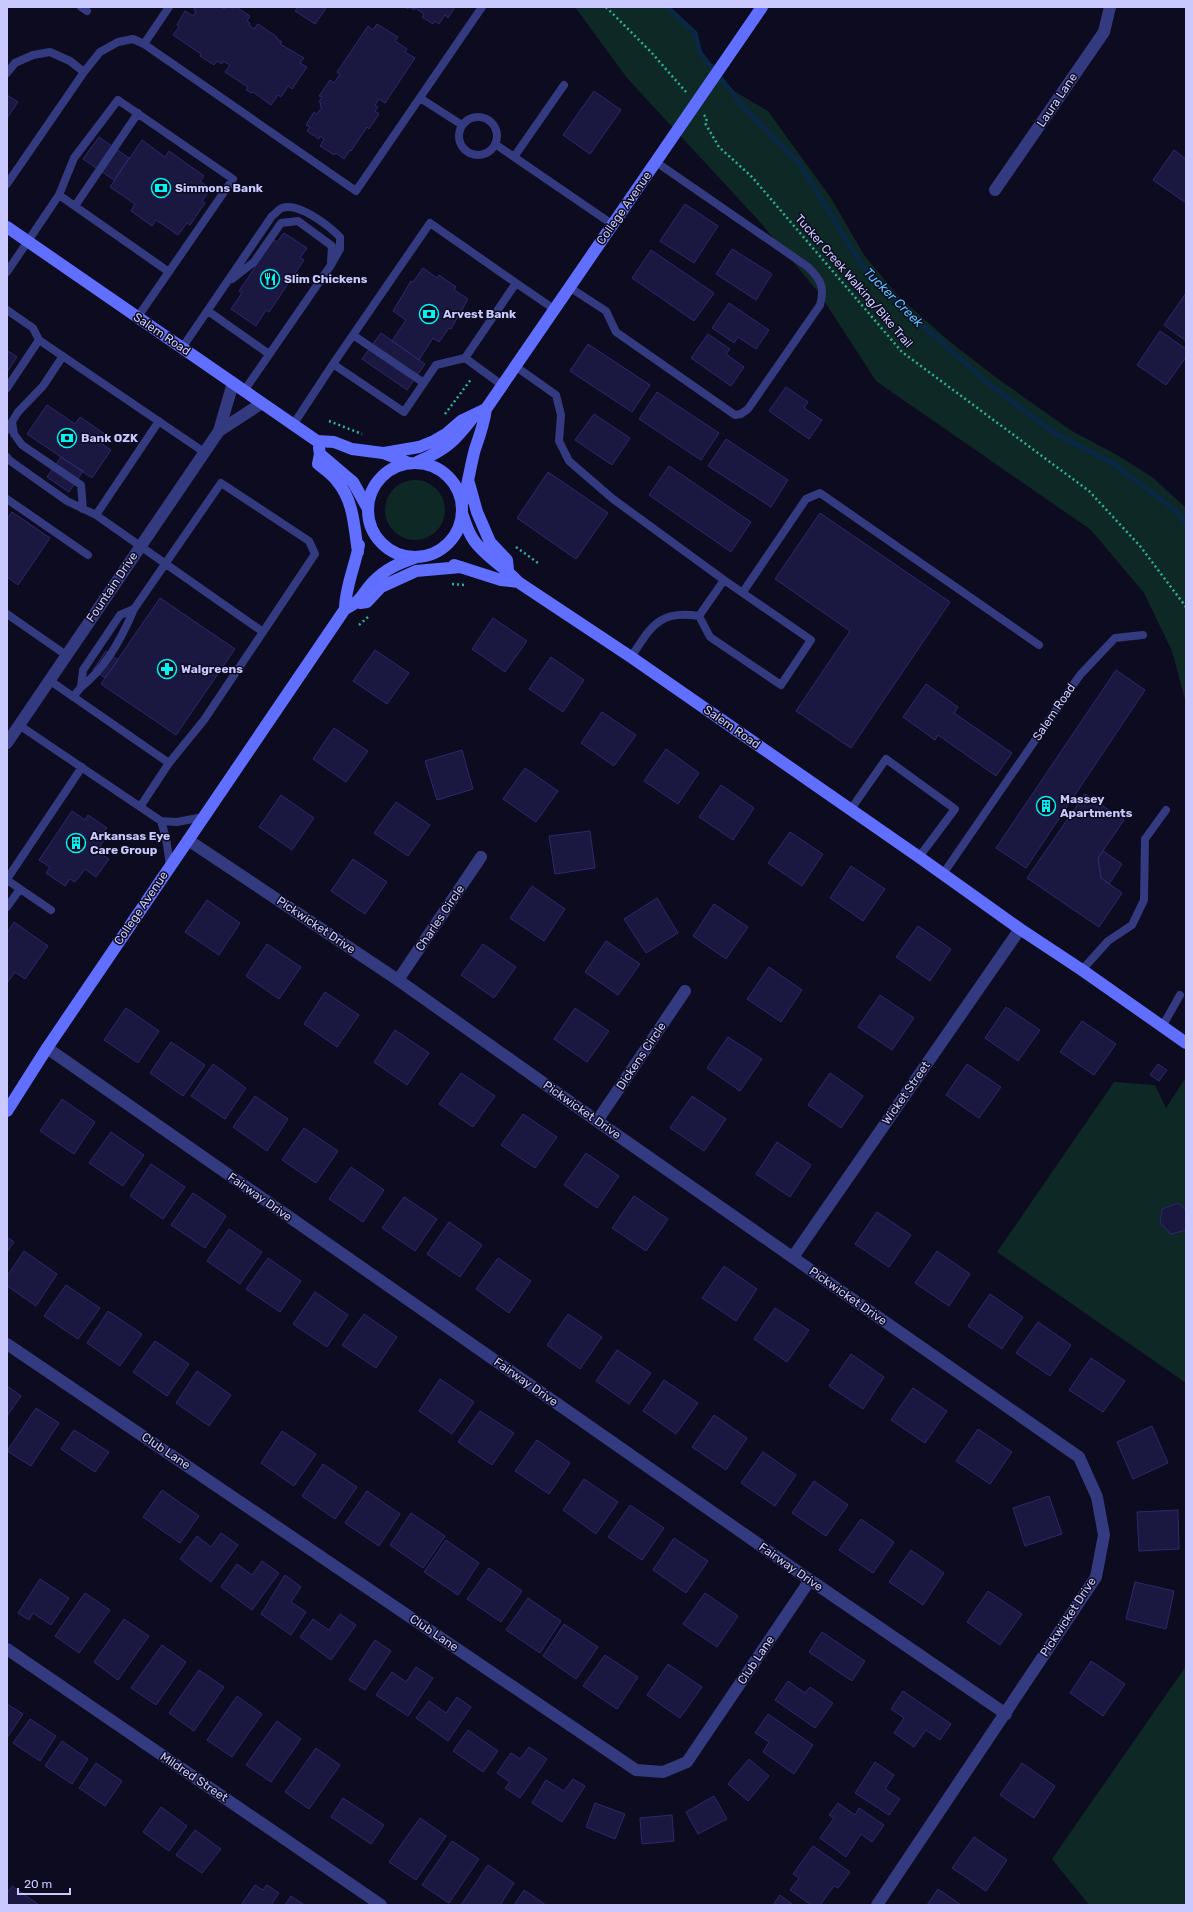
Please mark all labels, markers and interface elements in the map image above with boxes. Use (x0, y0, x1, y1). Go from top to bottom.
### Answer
street label: Laura Lane (1034, 70, 1080, 130)
street label: College Avenue (594, 169, 655, 247)
bank icon: Simmons Bank (150, 177, 172, 199)
place label: Simmons Bank (175, 181, 263, 195)
street label: Tucker Creek Walking/Bike Trail (792, 211, 916, 351)
water label: Tucker Creek (861, 264, 927, 330)
restaurant icon: Slim Chickens (259, 268, 281, 290)
place label: Slim Chickens (284, 272, 368, 286)
bank icon: Arvest Bank (418, 303, 440, 325)
place label: Arvest Bank (443, 307, 516, 321)
street label: Salem Road (131, 310, 193, 358)
bank icon: Bank OZK (56, 427, 78, 449)
place label: Bank OZK (81, 431, 138, 445)
street label: Fountain Drive (83, 549, 141, 625)
pharmacy icon: Walgreens (156, 658, 178, 680)
place label: Walgreens (181, 662, 243, 676)
street label: Salem Road (1030, 681, 1078, 743)
street label: Salem Road (701, 702, 763, 752)
place label: Massey Apartments (1060, 792, 1133, 820)
building icon: Massey Apartments (1035, 795, 1057, 817)
place label: Arkansas Eye Care Group (90, 829, 170, 857)
building icon: Arkansas Eye Care Group (65, 832, 87, 854)
street label: College Avenue (111, 868, 171, 948)
street label: Charles Circle (413, 882, 467, 954)
street label: Pickwicket Drive (274, 894, 358, 957)
street label: Dickens Circle (613, 1019, 669, 1092)
street label: Wicket Street (879, 1058, 933, 1127)
street label: Pickwicket Drive (540, 1078, 624, 1142)
street label: Fairway Drive (225, 1170, 295, 1224)
street label: Pickwicket Drive (806, 1264, 890, 1328)
street label: Fairway Drive (491, 1355, 561, 1409)
street label: Club Lane (139, 1430, 193, 1472)
street label: Fairway Drive (756, 1540, 826, 1594)
street label: Pickwicket Drive (1037, 1575, 1099, 1659)
street label: Club Lane (407, 1612, 461, 1654)
street label: Club Lane (735, 1633, 777, 1687)
street label: Mildred Street (158, 1749, 231, 1805)
scale bar (18, 1870, 70, 1896)
text: 20 m (24, 1877, 52, 1891)

